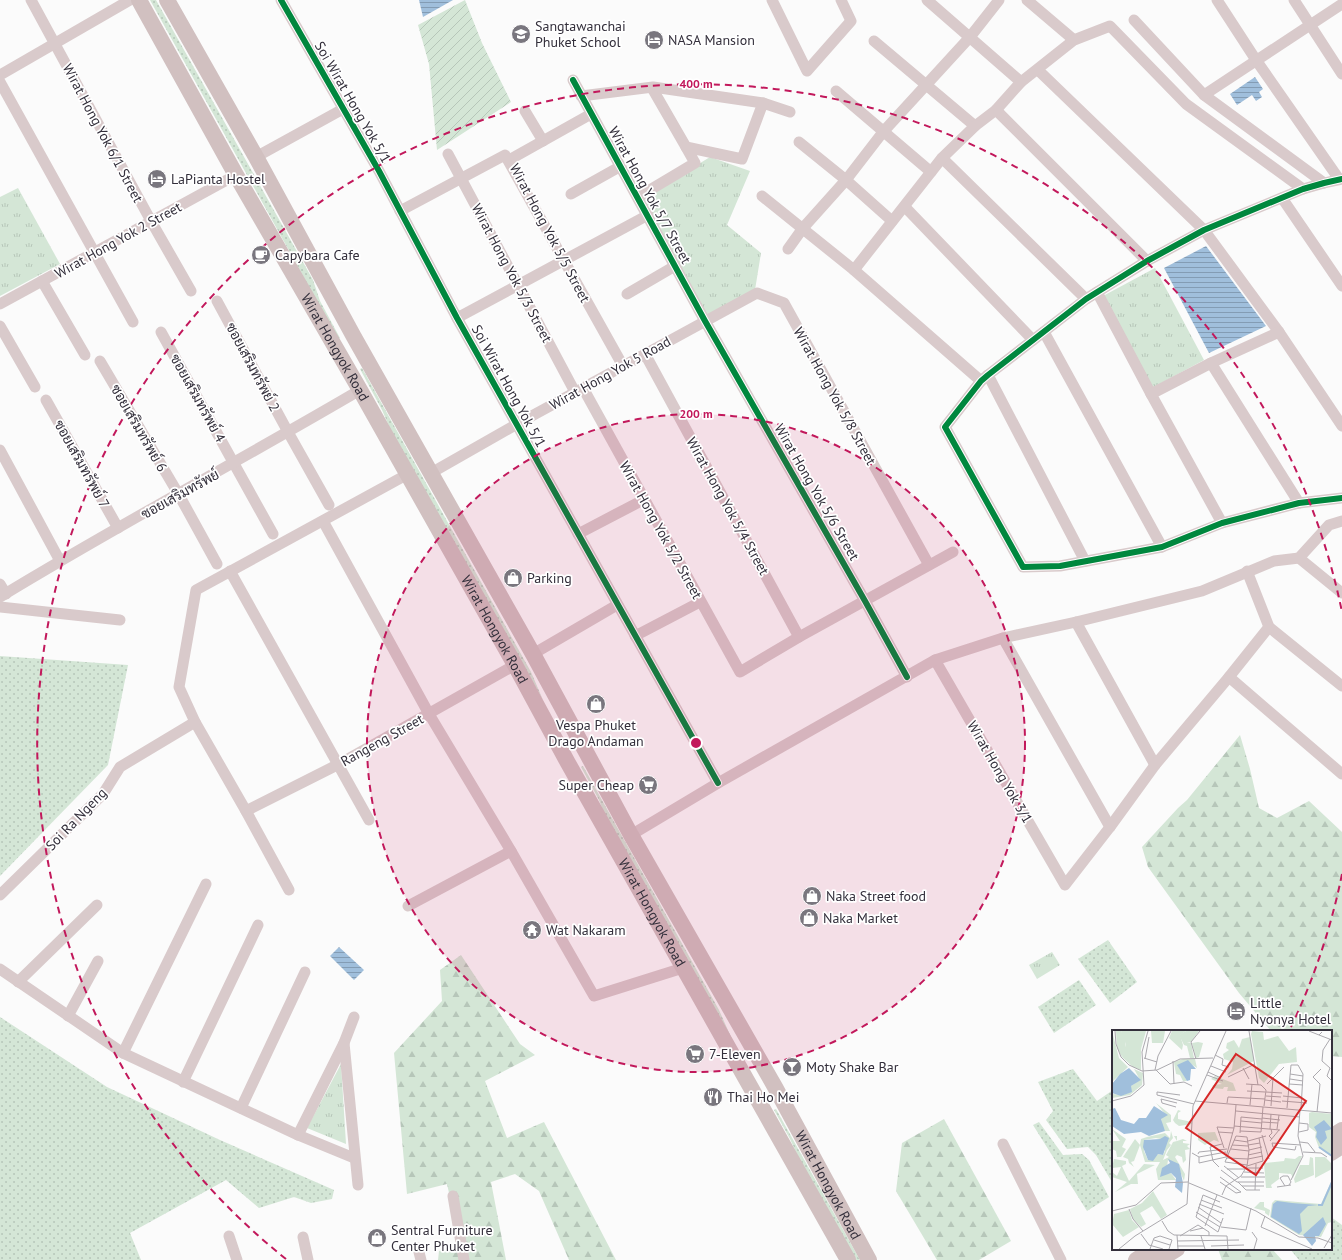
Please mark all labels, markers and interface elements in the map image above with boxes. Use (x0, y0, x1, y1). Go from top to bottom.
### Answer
place label: Sangtawanchai Phuket School (535, 17, 626, 51)
school or university icon: Sangtawanchai Phuket School (510, 23, 532, 45)
hotel icon: NASA Mansion (643, 29, 665, 51)
place label: NASA Mansion (668, 31, 755, 49)
street label: Soi Wirat Hong Yok 5/1 (311, 38, 395, 166)
street label: Wirat Hong Yok 6/1 Street (59, 60, 147, 206)
text: 400 m (679, 76, 713, 91)
street label: Wirat Hong Yok 5/7 Street (605, 123, 695, 267)
street label: Wirat Hong Yok 5/5 Street (506, 160, 594, 306)
hotel icon: LaPianta Hostel (146, 168, 168, 190)
place label: LaPianta Hostel (171, 170, 265, 188)
street label: Wirat Hong Yok 2 Street (51, 198, 185, 282)
street label: Wirat Hong Yok 5/3 Street (468, 200, 556, 346)
cafe icon: Capybara Cafe (250, 244, 272, 266)
place label: Capybara Cafe (275, 246, 360, 264)
street label: Wirat Hongyok Road (297, 290, 373, 404)
street label: ซอยเสริมทรัพย์ 2 (222, 319, 284, 415)
street label: Soi Wirat Hong Yok 5/1 (468, 322, 550, 450)
street label: Wirat Hong Yok 5/8 Street (790, 324, 881, 468)
street label: Wirat Hong Yok 5 Road (546, 332, 674, 414)
street label: ซอยเสริมทรัพย์ 4 (166, 351, 230, 446)
street label: ซอยเสริมทรัพย์ 6 (107, 381, 171, 475)
text: 200 m (679, 406, 713, 421)
street label: ซอยเสริมทรัพย์ 7 (50, 417, 114, 511)
street label: Wirat Hong Yok 5/6 Street (771, 420, 864, 564)
street label: Wirat Hong Yok 5/4 Street (683, 434, 774, 578)
street label: Wirat Hong Yok 5/2 Street (616, 458, 707, 602)
street label: ซอยเสริมทรัพย์ (138, 465, 222, 523)
shop icon: Parking (502, 567, 524, 589)
place label: Parking (527, 569, 572, 587)
street label: Wirat Hongyok Road (457, 572, 532, 687)
shop icon: Vespa Phuket Drago Andaman (585, 693, 607, 715)
street label: Rangeng Street (337, 710, 427, 770)
place label: Vespa Phuket Drago Andaman (548, 716, 644, 750)
street label: Wirat Hong Yok 3/1 (963, 718, 1037, 826)
centre of rings (689, 736, 703, 750)
supermarket icon: Super Cheap (637, 774, 659, 796)
place label: Super Cheap (559, 776, 634, 794)
street label: Soi Ra Ngeng (42, 784, 110, 854)
street label: Wirat Hongyok Road (615, 855, 690, 970)
shop icon: Naka Street food (801, 885, 823, 907)
place label: Naka Street food (826, 887, 926, 905)
shop icon: Naka Market (798, 907, 820, 929)
place label: Naka Market (823, 909, 898, 927)
temple icon: Wat Nakaram (521, 919, 543, 941)
place label: Wat Nakaram (546, 921, 626, 939)
place label: Little Nyonya Hotel (1250, 994, 1331, 1028)
hotel icon: Little Nyonya Hotel (1225, 1000, 1247, 1022)
inset map (1112, 1030, 1332, 1250)
supermarket icon: 7-Eleven (684, 1043, 706, 1065)
place label: 7-Eleven (709, 1045, 761, 1063)
bar icon: Moty Shake Bar (781, 1056, 803, 1078)
place label: Moty Shake Bar (806, 1058, 899, 1076)
restaurant icon: Thai Ho Mei (702, 1086, 724, 1108)
place label: Thai Ho Mei (727, 1088, 799, 1106)
street label: Wirat Hongyok Road (791, 1127, 865, 1243)
place label: Sentral Furniture Center Phuket (391, 1221, 493, 1255)
shop icon: Sentral Furniture Center Phuket (366, 1227, 388, 1249)

